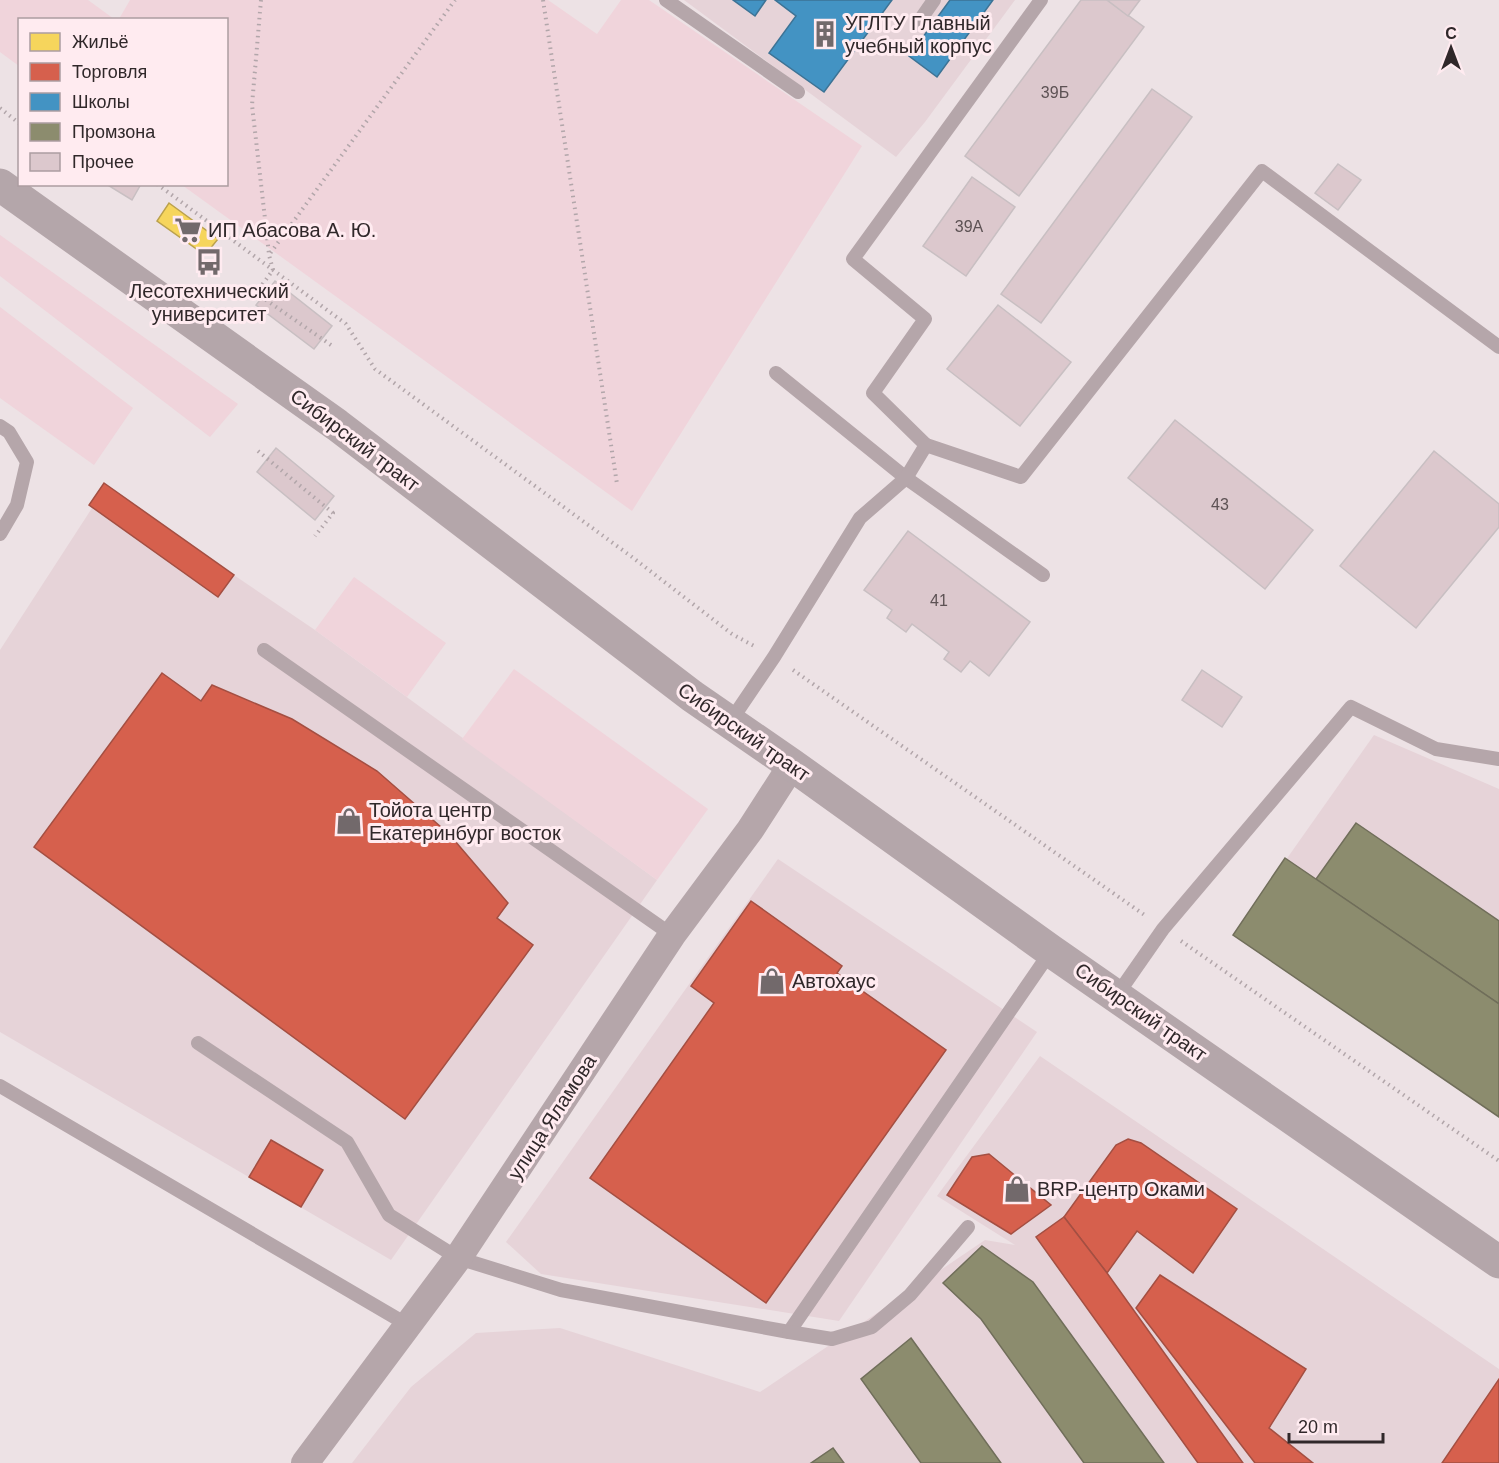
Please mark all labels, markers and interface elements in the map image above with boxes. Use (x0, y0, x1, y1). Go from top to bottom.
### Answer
place label: УГЛТУ Главный учебный корпус (845, 12, 992, 57)
legend (18, 18, 228, 186)
north arrow (1421, 18, 1481, 78)
building icon: УГЛТУ Главный учебный корпус (810, 19, 840, 49)
text: С (1445, 25, 1457, 42)
text: Жильё (72, 32, 129, 52)
text: Торговля (72, 62, 147, 82)
house number: 39Б (1041, 84, 1069, 101)
text: Школы (72, 92, 130, 112)
text: Промзона (72, 122, 156, 142)
text: Прочее (72, 152, 134, 172)
supermarket icon: ИП Абасова А. Ю. (173, 215, 203, 245)
house number: 39А (955, 218, 984, 235)
place label: ИП Абасова А. Ю. (208, 219, 376, 241)
bus stop icon: Лесотехнический университет (194, 247, 224, 277)
place label: Лесотехнический университет (129, 280, 289, 325)
street label: Сибирский тракт (286, 384, 424, 496)
house number: 43 (1211, 496, 1229, 513)
house number: 41 (930, 592, 948, 609)
street label: Сибирский тракт (674, 678, 814, 786)
place label: Тойота центр Екатеринбург восток (369, 799, 561, 844)
shop icon: Тойота центр Екатеринбург восток (334, 806, 364, 836)
street label: Сибирский тракт (1071, 958, 1211, 1066)
shop icon: Автохаус (757, 966, 787, 996)
place label: Автохаус (792, 970, 876, 992)
street label: улица Яламова (504, 1050, 601, 1183)
shop icon: BRP-центр Оками (1002, 1174, 1032, 1204)
place label: BRP-центр Оками (1037, 1178, 1205, 1200)
scale bar (1289, 1406, 1384, 1444)
text: 20 m (1298, 1417, 1338, 1437)

